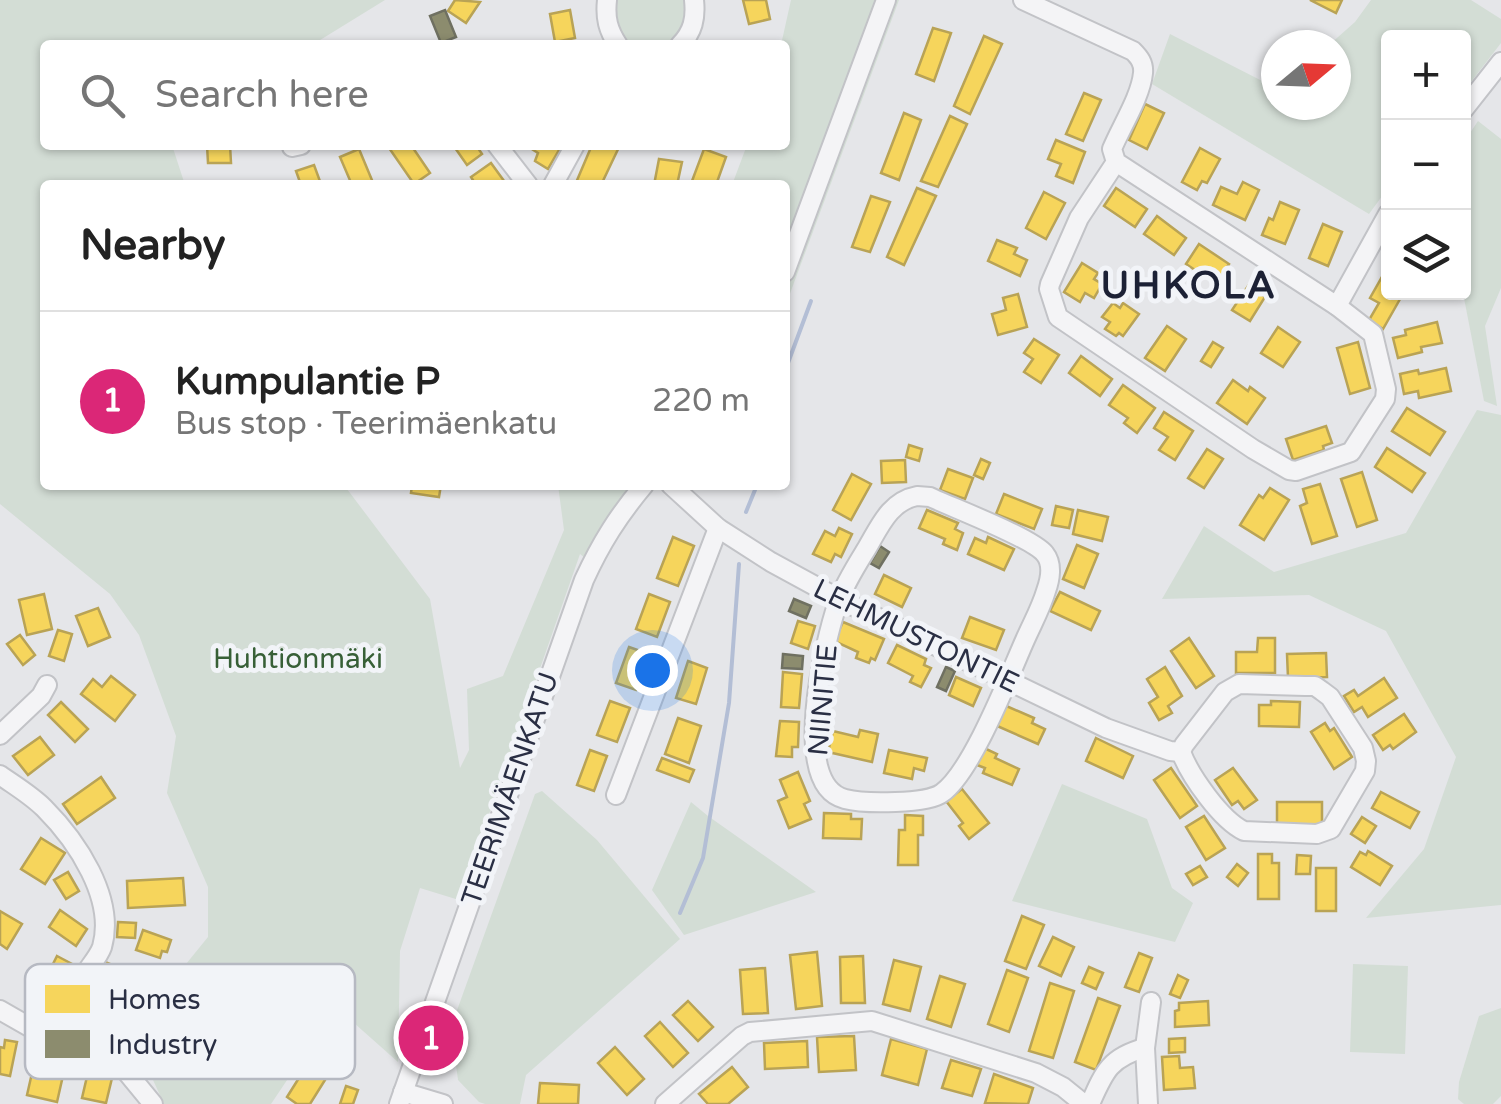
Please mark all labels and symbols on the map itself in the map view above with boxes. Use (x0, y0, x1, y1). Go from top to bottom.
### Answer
north arrow (1261, 30, 1351, 120)
district label: UHKOLA (1100, 263, 1278, 309)
street label: LEHMUSTONTIE (808, 572, 1024, 700)
park label: Huhtionmäki (213, 642, 383, 676)
street label: NIINITIE (801, 643, 845, 757)
your location (627, 645, 678, 696)
street label: TEERIMÄENKATU (454, 668, 566, 910)
legend (25, 964, 355, 1079)
text: Homes (108, 983, 201, 1017)
pin: 1 (398, 1000, 464, 1076)
text: Industry (108, 1028, 217, 1062)

